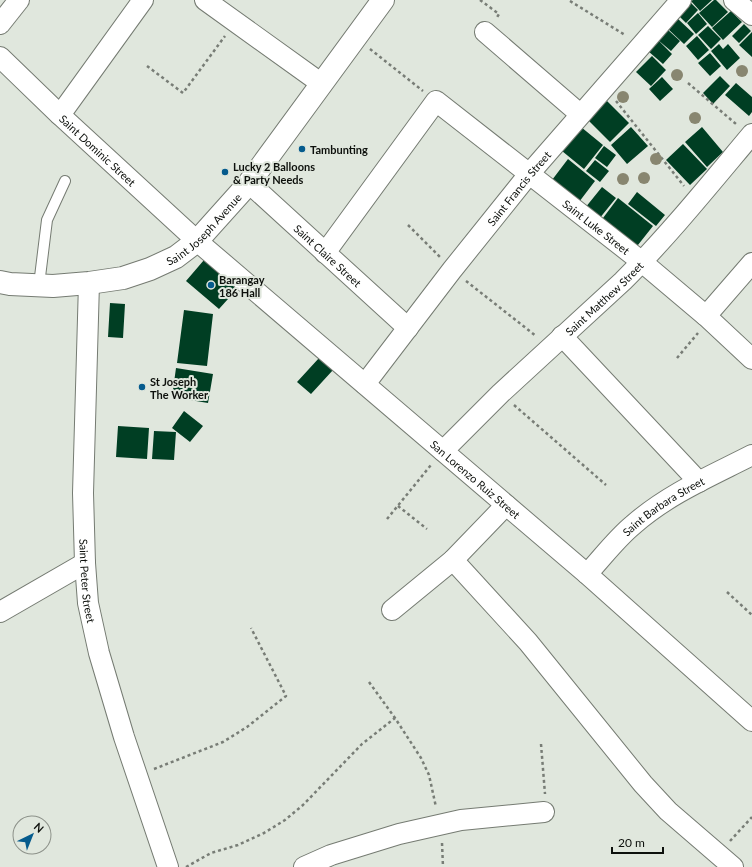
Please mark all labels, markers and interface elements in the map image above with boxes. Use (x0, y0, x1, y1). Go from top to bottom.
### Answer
street label: Saint Dominic Street (57, 112, 139, 188)
place label: Tambunting (310, 143, 368, 156)
marker: Tambunting (297, 144, 307, 154)
street label: Saint Francis Street (484, 148, 553, 228)
place label: Lucky 2 Balloons & Party Needs (233, 160, 315, 186)
marker: Lucky 2 Balloons & Party Needs (220, 167, 230, 177)
street label: Saint Joseph Avenue (164, 190, 244, 267)
street label: Saint Luke Street (561, 196, 633, 257)
street label: Saint Claire Street (292, 221, 364, 289)
street label: Saint Matthew Street (562, 258, 645, 338)
place label: Barangay 186 Hall (219, 273, 265, 299)
marker: Barangay 186 Hall (206, 280, 216, 290)
place label: St Joseph The Worker (150, 375, 209, 401)
marker: St Joseph The Worker (137, 382, 147, 392)
street label: San Lorenzo Ruiz Street (428, 437, 523, 521)
street label: Saint Barbara Street (619, 474, 706, 538)
street label: Saint Peter Street (78, 539, 99, 624)
north arrow (12, 815, 52, 855)
text: N (32, 820, 47, 835)
scale bar (612, 829, 663, 855)
text: 20 m (618, 835, 645, 850)

